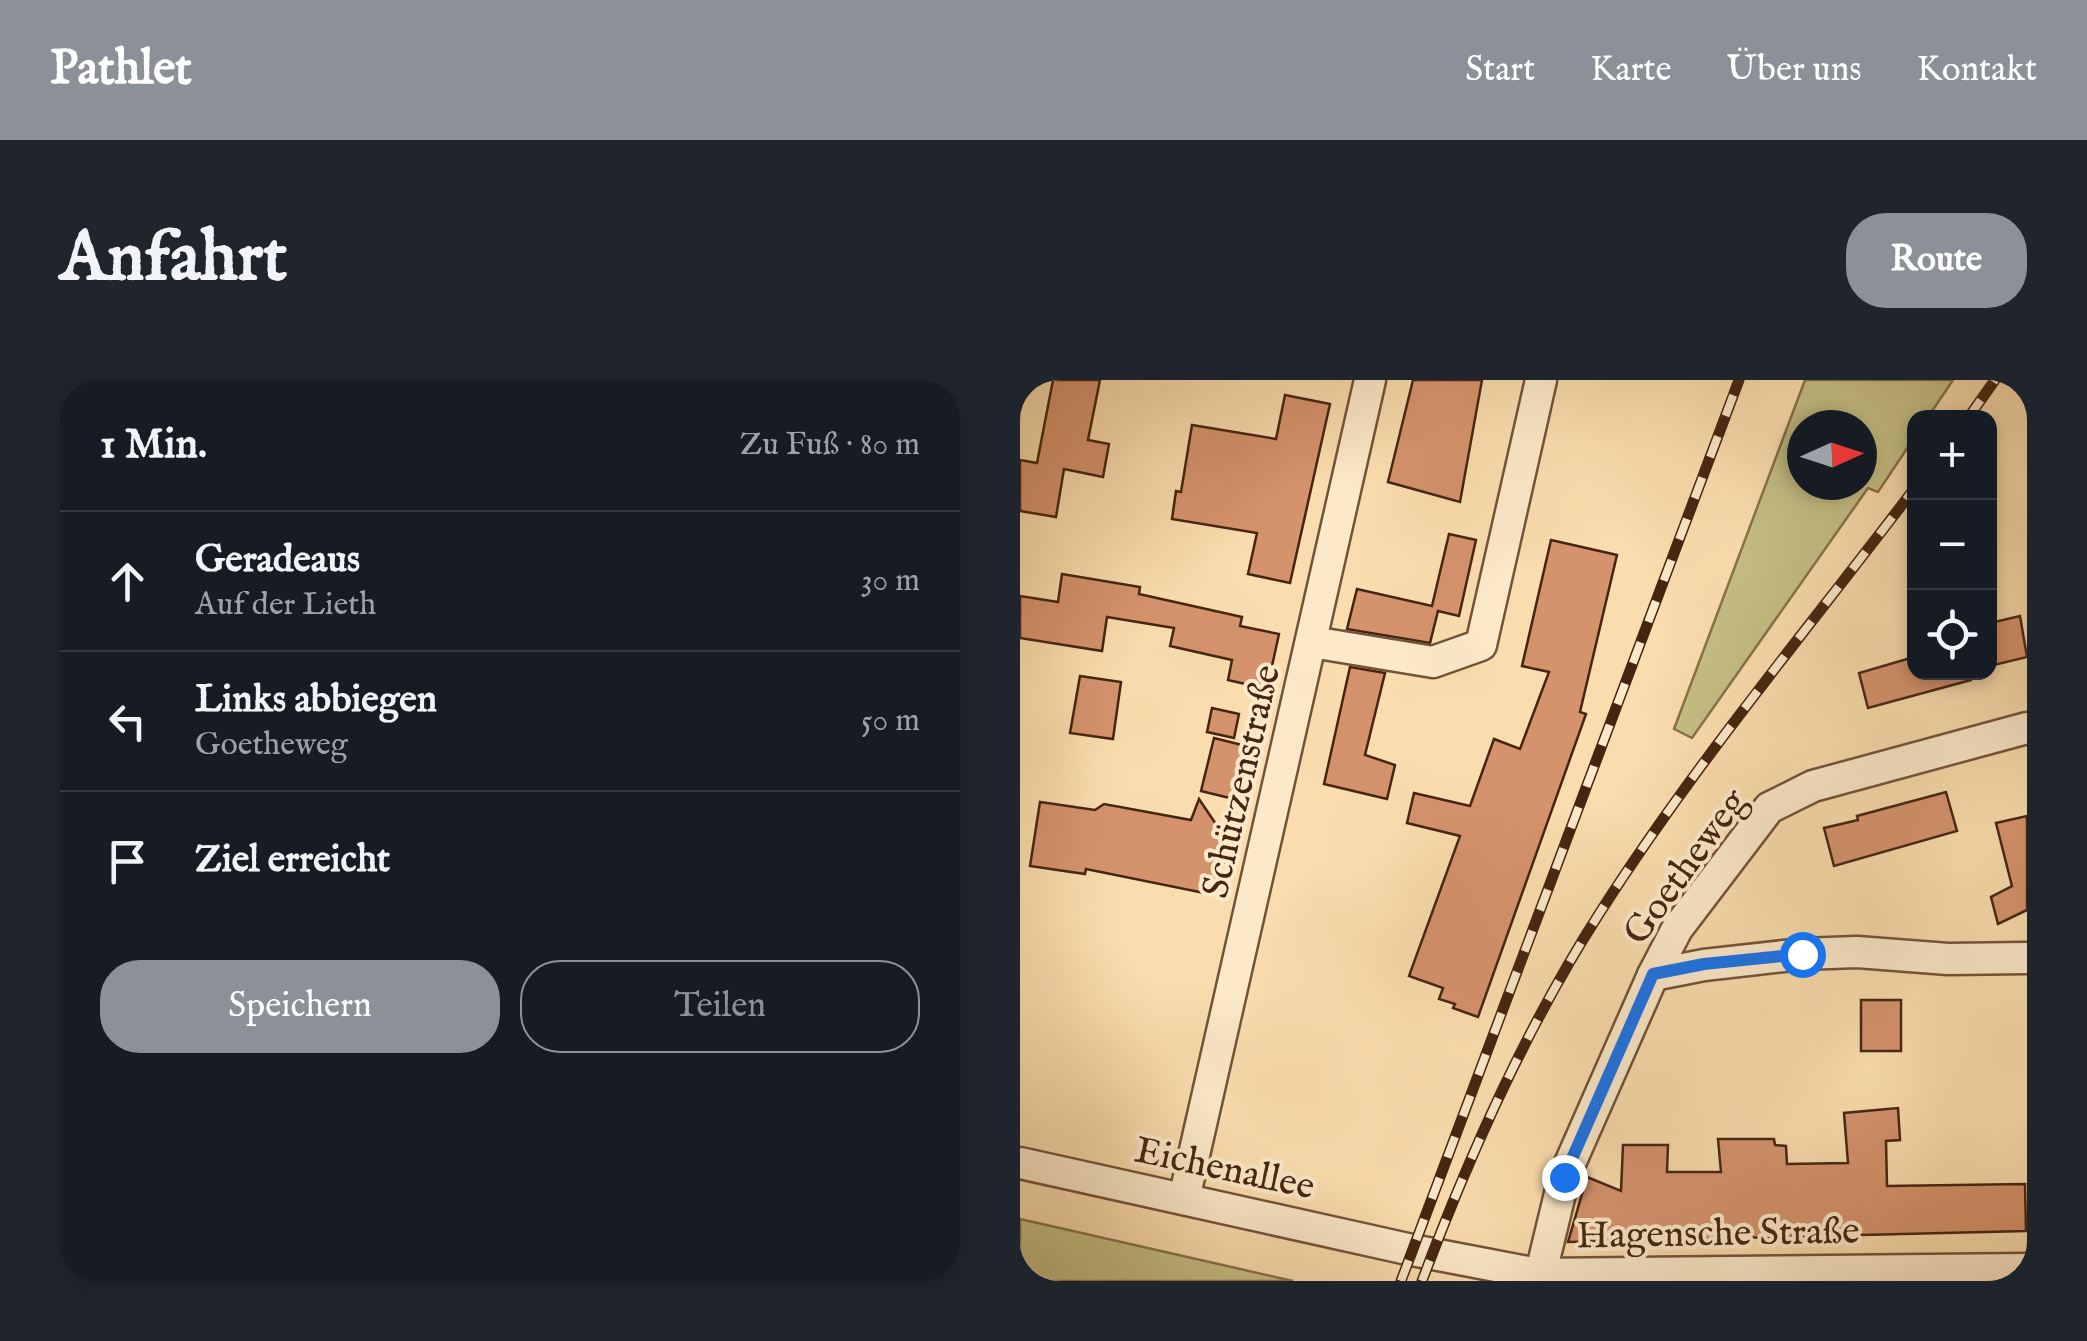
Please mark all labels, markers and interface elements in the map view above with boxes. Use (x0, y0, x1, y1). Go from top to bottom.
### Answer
text: Pathlet (50, 40, 192, 100)
text: Start (1465, 48, 1535, 93)
text: Karte (1590, 48, 1672, 93)
text: Über uns (1727, 48, 1862, 93)
text: Kontakt (1917, 48, 2037, 93)
button: Route (1846, 213, 2027, 308)
text: Anfahrt (60, 216, 287, 304)
north arrow (1787, 410, 1877, 500)
map controls (1907, 410, 1997, 680)
button: + (1907, 410, 1997, 500)
text: 1 Min. (100, 419, 207, 472)
text: Zu Fuß · 80 m (740, 425, 920, 466)
button: − (1907, 500, 1997, 590)
text: Geradeaus (195, 537, 360, 585)
icon: ahead (100, 554, 155, 609)
text: 30 m (861, 561, 920, 602)
text: Auf der Lieth (195, 585, 376, 626)
button: locate (1907, 590, 1997, 680)
street label: Schützenstraße (1193, 661, 1293, 903)
text: Links abbiegen (195, 677, 437, 725)
icon: left (100, 694, 155, 749)
text: 50 m (861, 701, 920, 742)
text: Goetheweg (195, 725, 348, 766)
street label: Goetheweg (1614, 780, 1759, 955)
icon: arrive (100, 834, 155, 889)
text: Ziel erreicht (195, 837, 390, 885)
route start (1780, 932, 1826, 978)
button: Speichern (100, 960, 500, 1053)
button: Teilen (520, 960, 920, 1053)
street label: Eichenallee (1130, 1127, 1319, 1212)
route end (1542, 1155, 1588, 1201)
street label: Hagensche Straße (1576, 1209, 1860, 1261)

